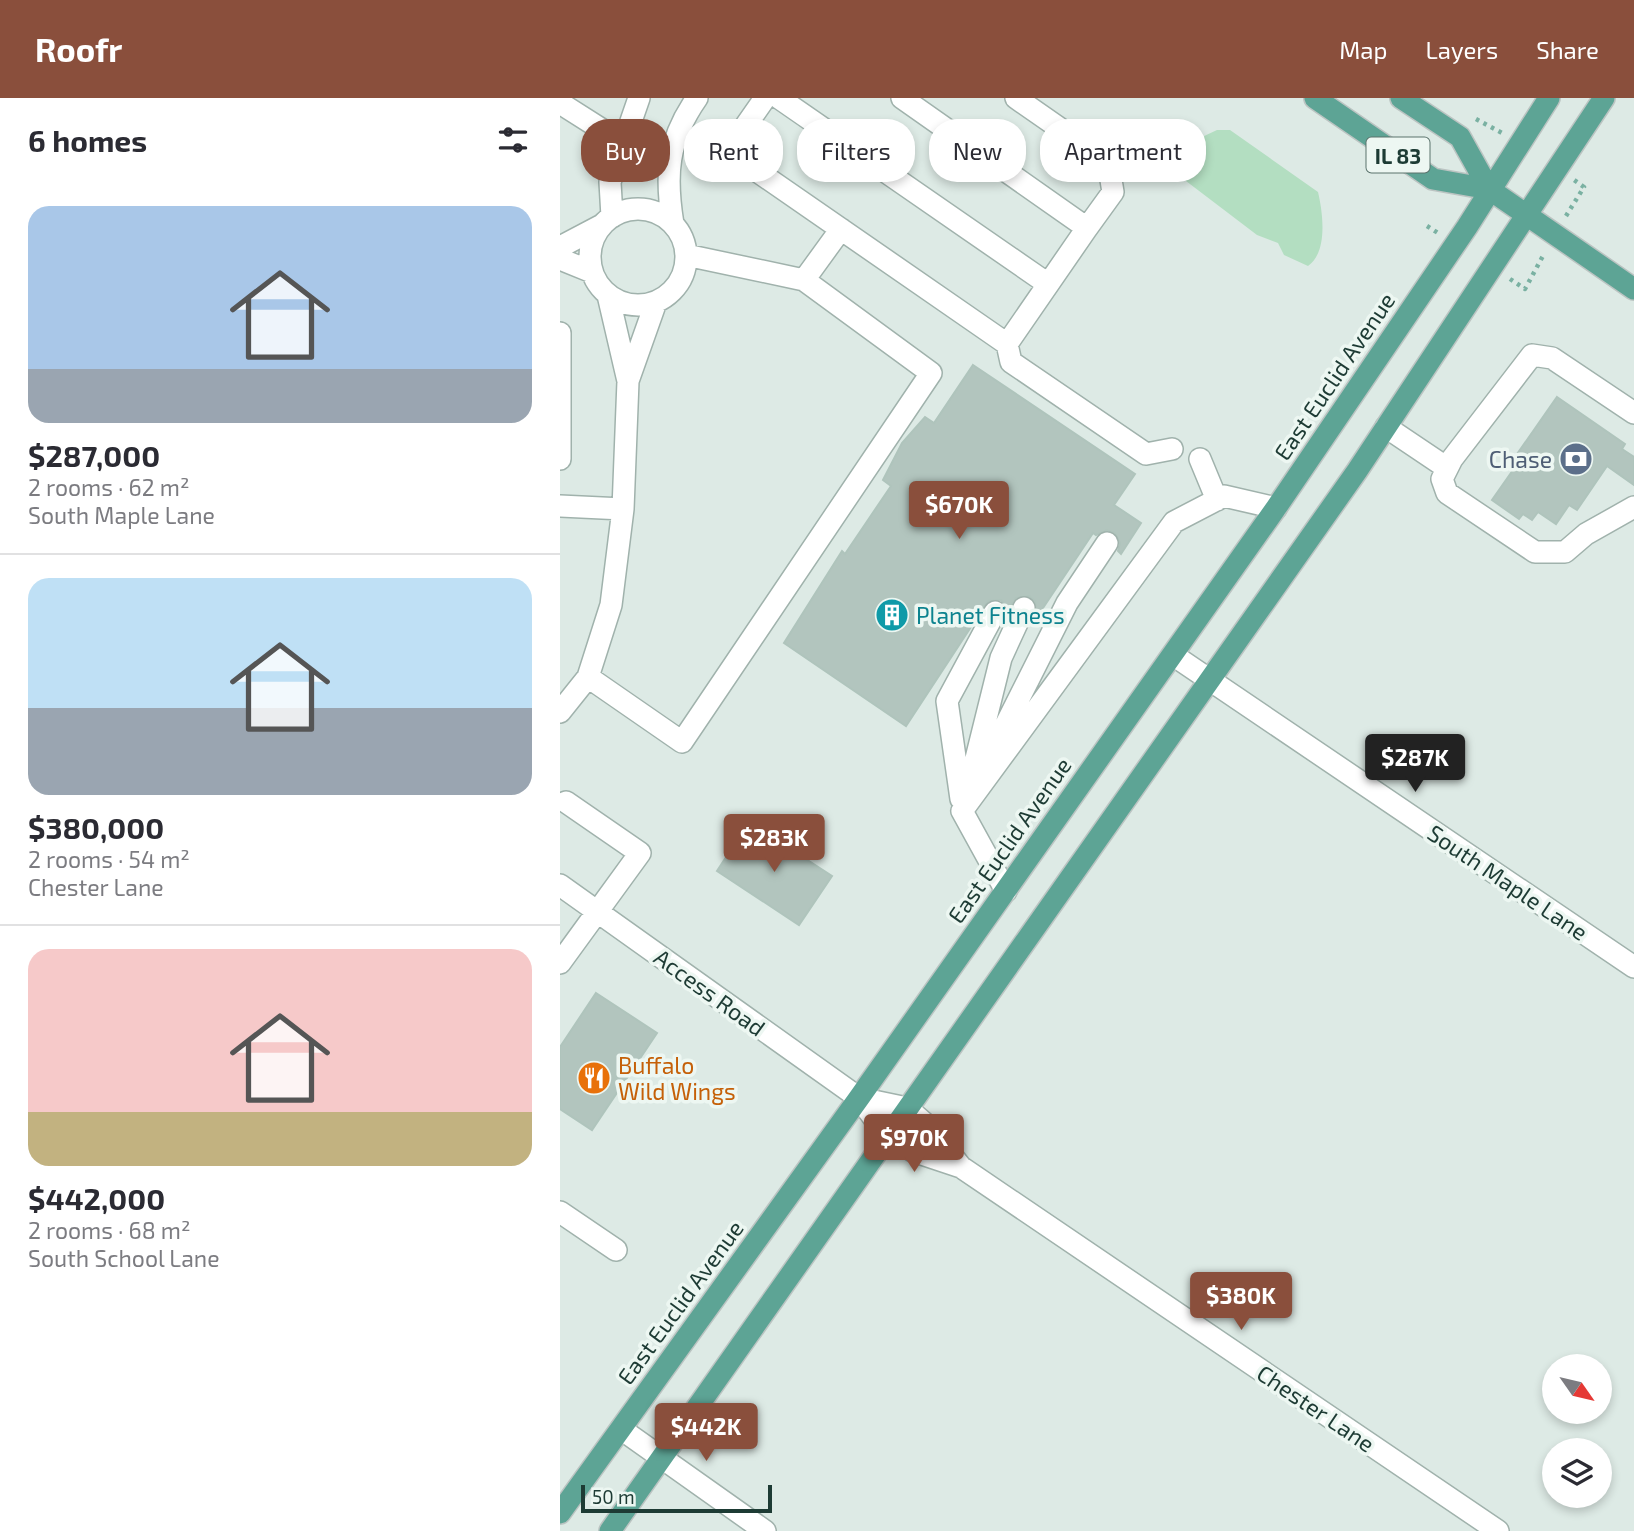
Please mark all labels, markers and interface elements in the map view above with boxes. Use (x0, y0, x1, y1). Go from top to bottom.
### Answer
text: Roofr (35, 29, 122, 69)
text: Map (1339, 35, 1387, 64)
text: Layers (1425, 35, 1498, 64)
text: Share (1536, 35, 1599, 64)
chip: Buy (581, 119, 670, 182)
chip: Rent (684, 119, 783, 182)
chip: Filters (797, 119, 915, 182)
chip: New (929, 119, 1026, 182)
chip: Apartment (1040, 119, 1206, 182)
icon: filters (494, 121, 532, 159)
text: 6 homes (28, 122, 147, 158)
road number: IL 83 (1366, 138, 1430, 172)
icon: home (217, 252, 343, 378)
street label: East Euclid Avenue (1268, 287, 1400, 465)
text: $287,000 (28, 437, 160, 473)
bank icon: Chase (1557, 440, 1595, 478)
place label: Chase (1489, 445, 1552, 473)
text: 2 rooms · 62 m² (28, 473, 190, 501)
pin: $670K (910, 482, 1008, 541)
text: $670K (925, 490, 993, 518)
text: South Maple Lane (28, 501, 215, 529)
building icon: Planet Fitness (873, 596, 911, 634)
place label: Planet Fitness (916, 601, 1065, 629)
icon: home (217, 624, 343, 750)
pin: $287K (1366, 734, 1464, 794)
text: $287K (1381, 743, 1449, 771)
street label: East Euclid Avenue (941, 752, 1077, 928)
text: $380,000 (28, 809, 164, 845)
pin: $283K (725, 814, 823, 874)
street label: South Maple Lane (1423, 818, 1593, 946)
text: $283K (740, 823, 808, 851)
text: 2 rooms · 54 m² (28, 845, 190, 873)
text: Chester Lane (28, 873, 164, 901)
street label: Access Road (649, 942, 771, 1042)
icon: home (217, 995, 343, 1121)
place label: Buffalo Wild Wings (618, 1051, 736, 1105)
restaurant icon: Buffalo Wild Wings (575, 1059, 613, 1097)
pin: $970K (865, 1114, 963, 1174)
text: $970K (880, 1123, 948, 1151)
text: $442,000 (28, 1180, 165, 1216)
street label: East Euclid Avenue (611, 1215, 749, 1389)
text: 2 rooms · 68 m² (28, 1216, 191, 1244)
text: South School Lane (28, 1244, 220, 1272)
pin: $380K (1192, 1272, 1290, 1332)
text: $380K (1206, 1281, 1276, 1309)
north arrow (1542, 1354, 1612, 1424)
map controls (1542, 1354, 1612, 1508)
street label: Chester Lane (1252, 1358, 1380, 1458)
pin: $442K (657, 1404, 755, 1463)
text: $442K (671, 1412, 741, 1440)
button: layers (1542, 1438, 1612, 1508)
scale bar (581, 1482, 772, 1514)
text: 50 m (592, 1485, 635, 1508)

